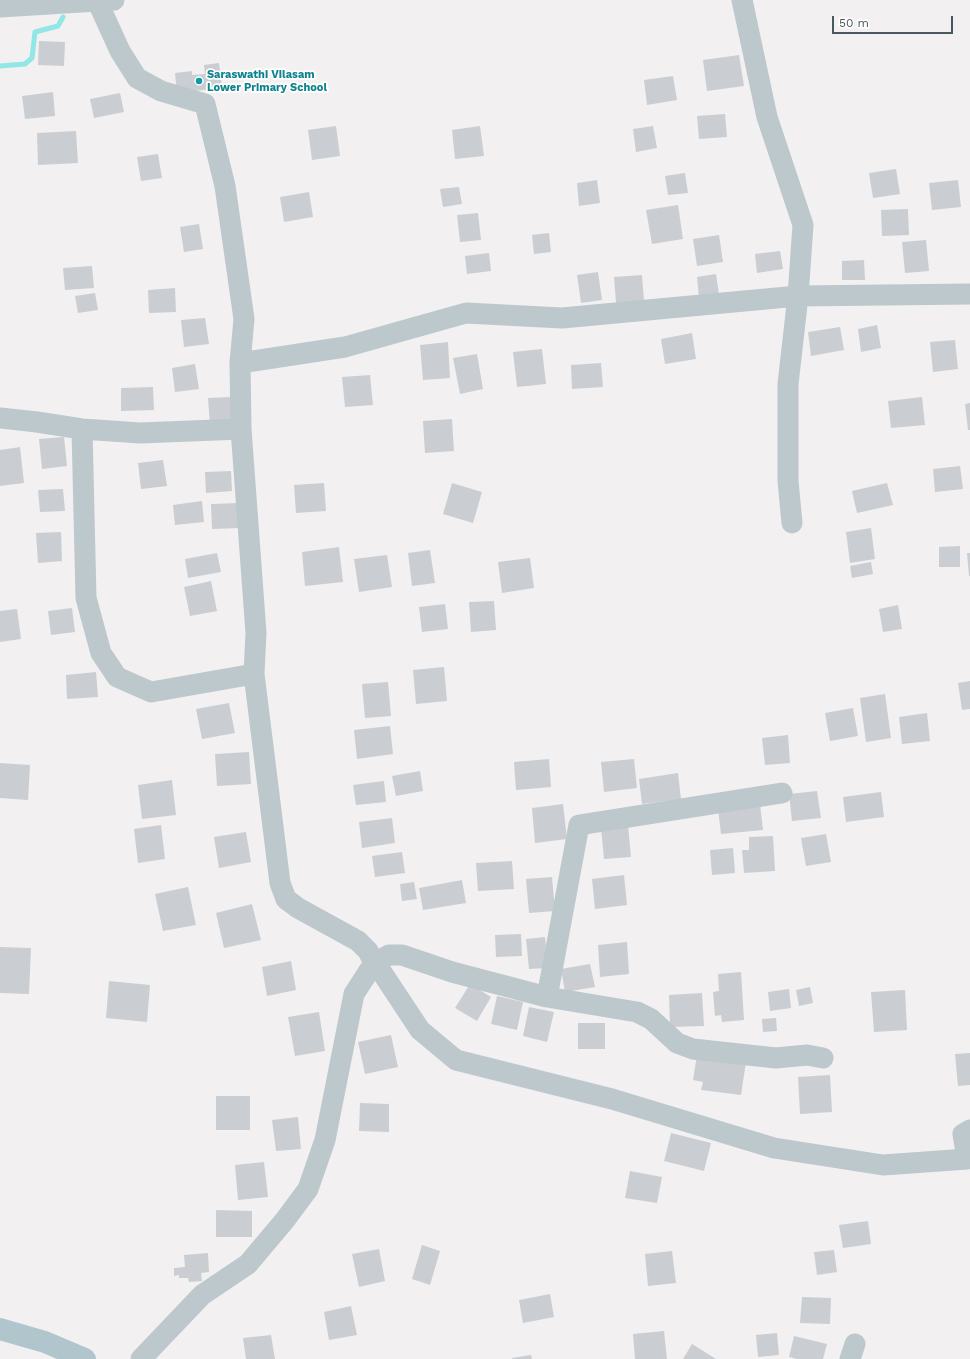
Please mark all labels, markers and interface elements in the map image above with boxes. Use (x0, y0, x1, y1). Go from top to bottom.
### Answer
scale bar (834, 8, 955, 34)
text: 50 m (839, 16, 869, 30)
place label: Saraswathi Vilasam Lower Primary School (207, 68, 327, 94)
marker: Saraswathi Vilasam Lower Primary School (194, 76, 204, 86)

